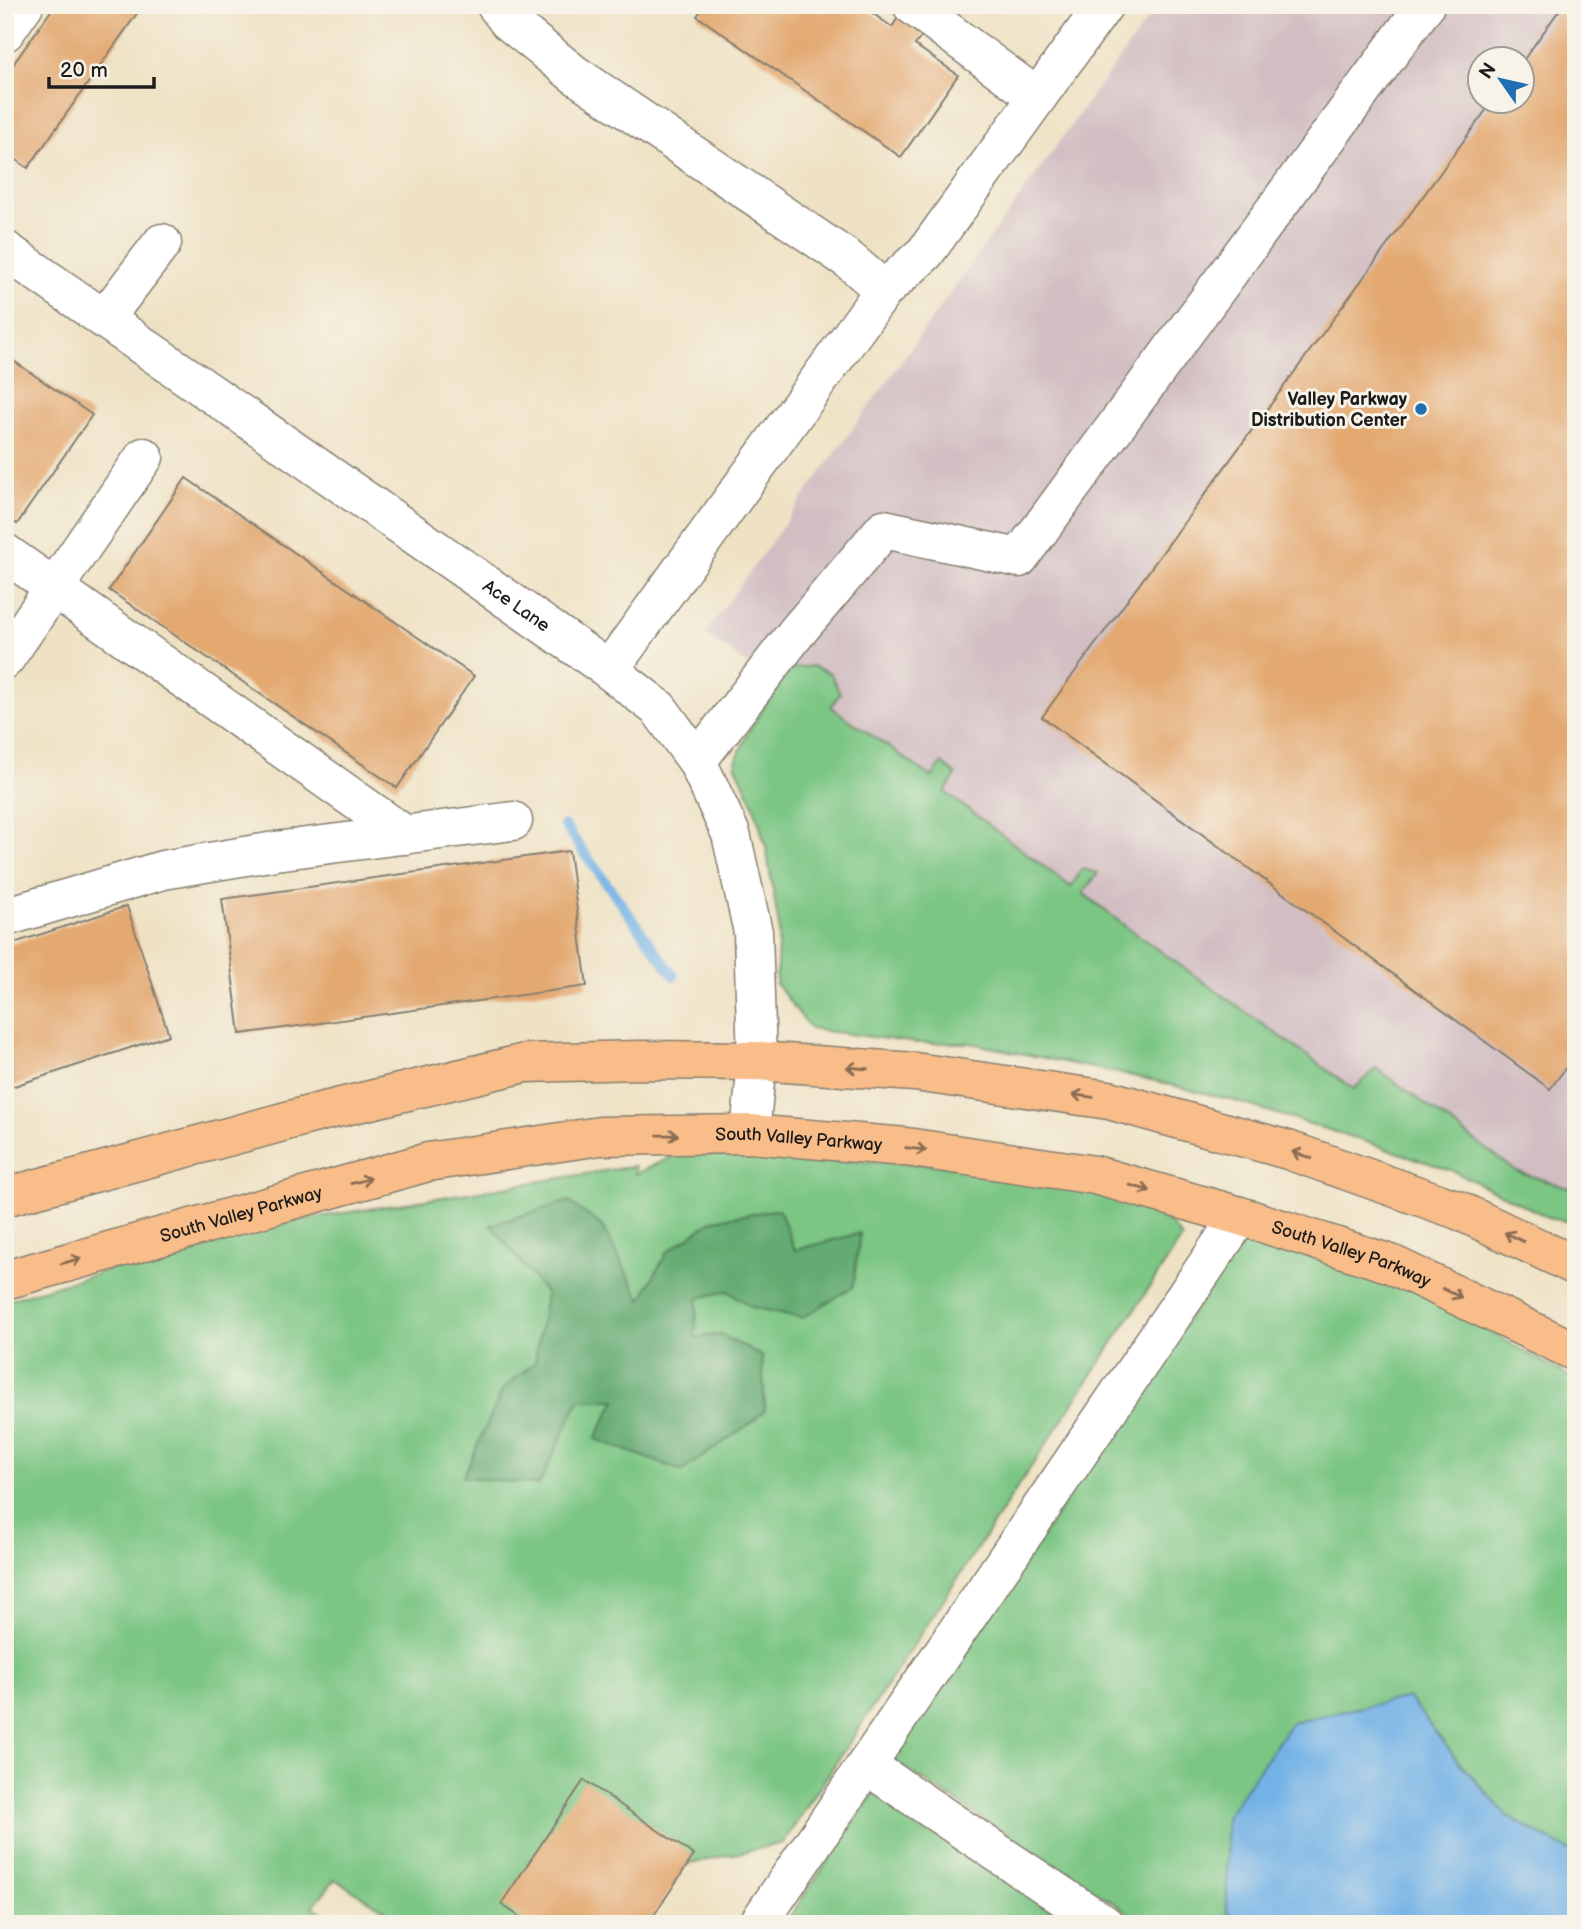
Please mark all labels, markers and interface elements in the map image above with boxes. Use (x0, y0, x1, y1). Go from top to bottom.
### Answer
scale bar (49, 46, 154, 90)
north arrow (1466, 46, 1536, 116)
text: 20 m (60, 58, 108, 83)
text: N (1475, 59, 1502, 84)
place label: Valley Parkway Distribution Center (1251, 389, 1408, 431)
marker: Valley Parkway Distribution Center (1413, 401, 1429, 417)
street label: Ace Lane (479, 575, 554, 636)
one-way arrow (846, 1061, 869, 1074)
one-way arrow (1072, 1089, 1095, 1102)
street label: South Valley Parkway (715, 1123, 884, 1156)
one-way arrow (657, 1128, 680, 1142)
one-way arrow (904, 1142, 927, 1155)
one-way arrow (1292, 1148, 1314, 1160)
one-way arrow (349, 1174, 372, 1187)
street label: South Valley Parkway (158, 1181, 325, 1247)
one-way arrow (1129, 1182, 1151, 1195)
street label: South Valley Parkway (1269, 1216, 1435, 1292)
one-way arrow (1504, 1229, 1525, 1243)
one-way arrow (60, 1254, 82, 1267)
one-way arrow (1441, 1287, 1462, 1301)

